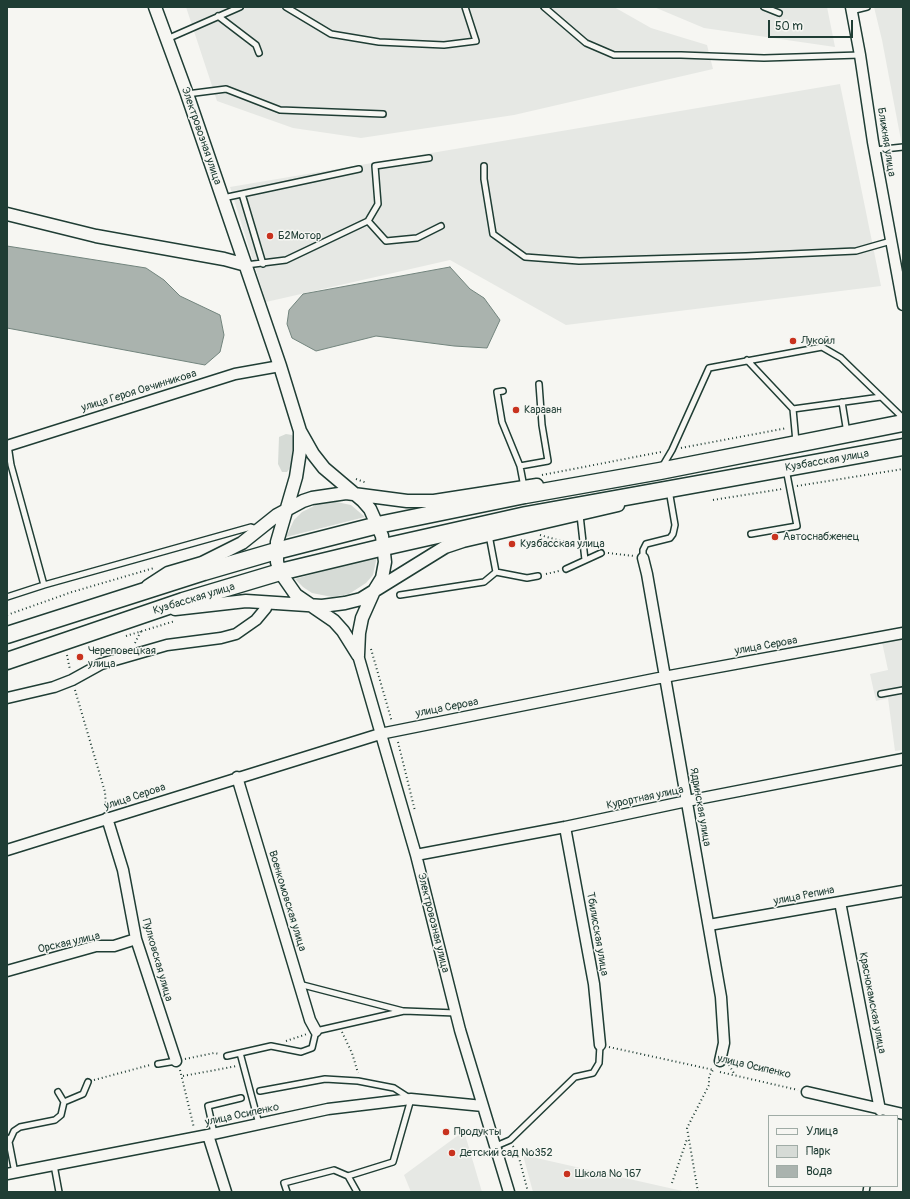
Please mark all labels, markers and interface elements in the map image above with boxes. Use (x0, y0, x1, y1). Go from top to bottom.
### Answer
scale bar (770, 12, 855, 38)
text: 50 m (775, 19, 803, 34)
street label: Электровозная улица (178, 86, 224, 186)
street label: Ближняя улица (874, 106, 898, 178)
place label: Б2Мотор (278, 229, 321, 243)
marker: Б2Мотор (265, 231, 275, 241)
place label: Лукойл (801, 334, 835, 348)
marker: Лукойл (788, 336, 798, 346)
street label: улица Героя Овчинникова (80, 367, 198, 415)
place label: Караван (524, 403, 562, 417)
marker: Караван (511, 405, 521, 415)
street label: Кузбасская улица (784, 447, 870, 475)
place label: Автоснабженец (783, 530, 859, 544)
marker: Автоснабженец (770, 532, 780, 542)
place label: Кузбасская улица (520, 537, 605, 551)
marker: Кузбасская улица (507, 539, 517, 549)
street label: Кузбасская улица (152, 580, 236, 618)
street label: улица Серова (734, 634, 798, 658)
place label: Череповецкая улица (88, 644, 156, 670)
marker: Череповецкая улица (75, 652, 85, 662)
street label: улица Серова (415, 695, 479, 721)
street label: Ядринская улица (687, 767, 713, 847)
street label: улица Серова (103, 781, 167, 813)
street label: Курортная улица (605, 783, 685, 813)
street label: Военкомовская улица (265, 849, 309, 953)
street label: Электровозная улица (414, 872, 452, 974)
street label: улица Репина (772, 884, 836, 908)
street label: Тбилисская улица (583, 891, 611, 977)
street label: Пулковская улица (139, 917, 175, 1003)
street label: Орская улица (37, 929, 101, 957)
street label: Краснокамская улица (856, 951, 888, 1055)
street label: улица Осипенко (716, 1052, 792, 1082)
street label: улица Осипенко (204, 1101, 280, 1129)
legend (768, 1115, 898, 1187)
text: Улица (806, 1124, 838, 1139)
place label: Продукты (454, 1125, 501, 1139)
marker: Продукты (441, 1127, 451, 1137)
text: Парк (806, 1144, 831, 1159)
place label: Детский сад №352 (460, 1146, 553, 1160)
marker: Детский сад №352 (447, 1148, 457, 1158)
text: Вода (806, 1164, 832, 1179)
place label: Школа № 167 (575, 1167, 641, 1181)
marker: Школа № 167 (562, 1169, 572, 1179)

